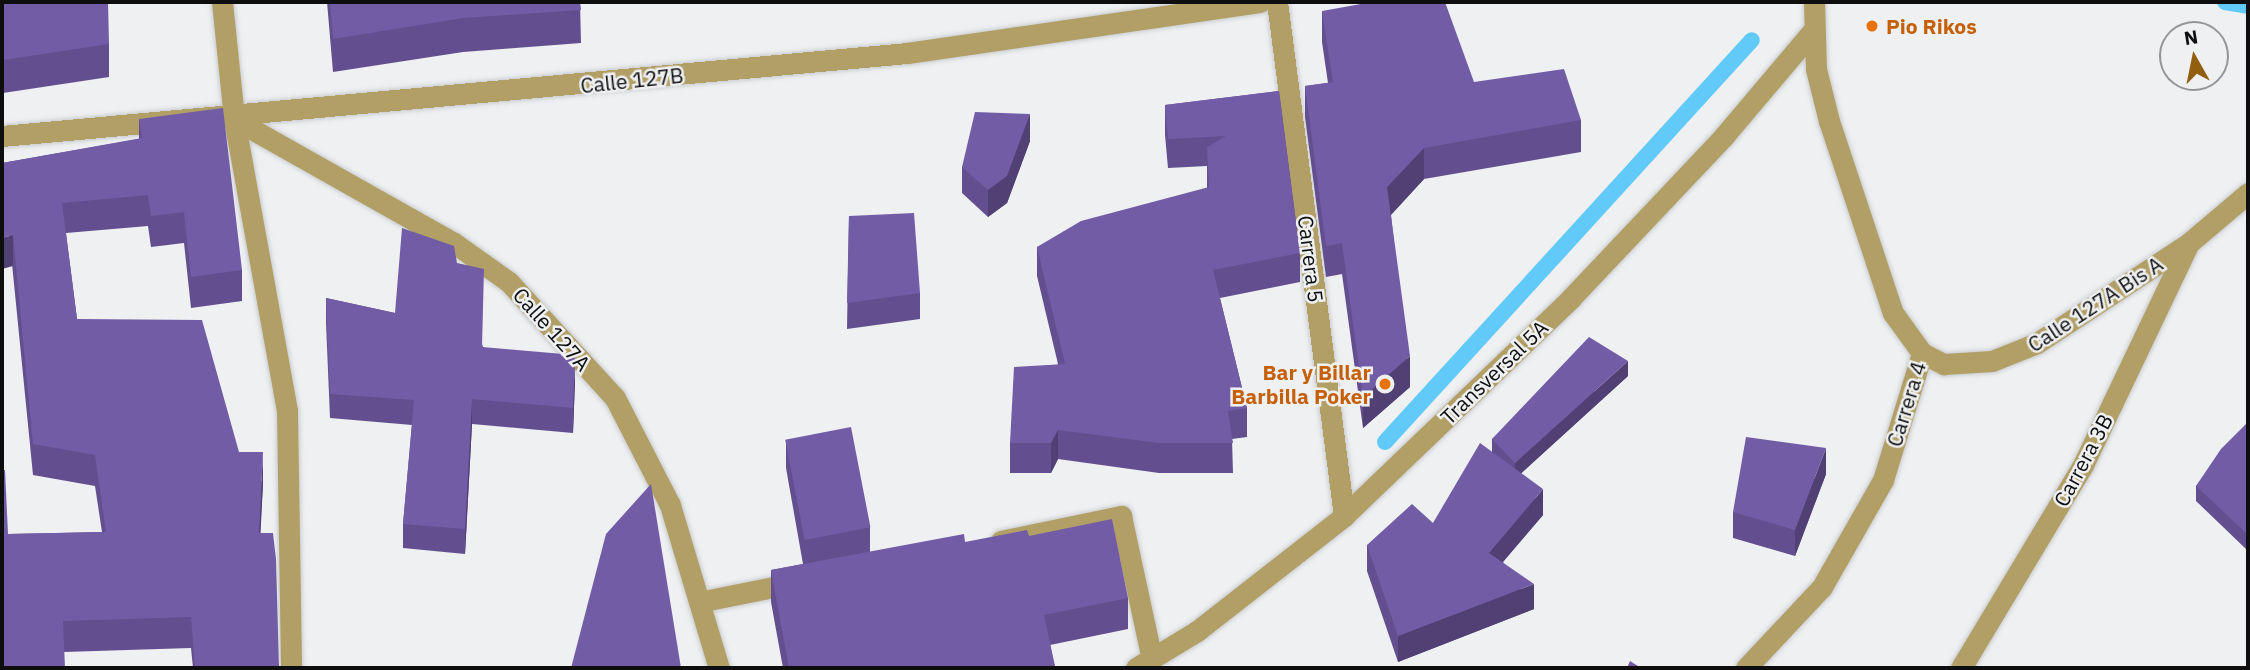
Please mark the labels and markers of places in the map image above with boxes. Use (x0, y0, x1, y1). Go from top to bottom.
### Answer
place label: Pio Rikos (1886, 13, 1977, 39)
marker: Pio Rikos (1864, 18, 1880, 34)
place label: Bar y Billar Barbilla Poker (1231, 359, 1371, 409)
marker: Bar y Billar Barbilla Poker (1377, 376, 1393, 392)

